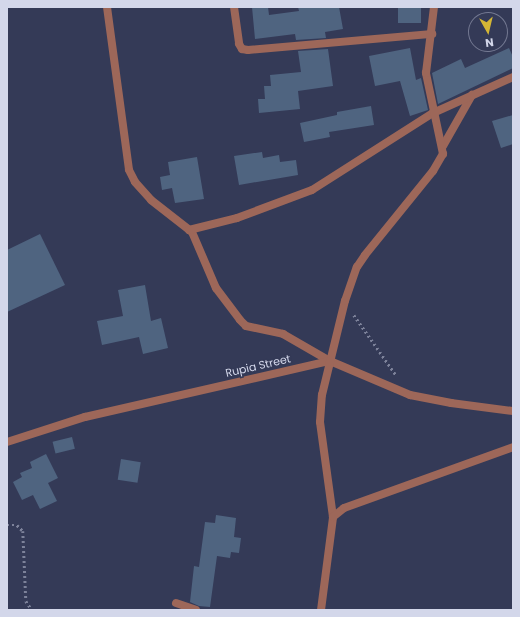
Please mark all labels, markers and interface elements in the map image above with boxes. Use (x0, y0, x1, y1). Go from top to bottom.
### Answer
north arrow (468, 12, 508, 52)
text: N (484, 34, 495, 51)
street label: Rupia Street (224, 352, 292, 380)

